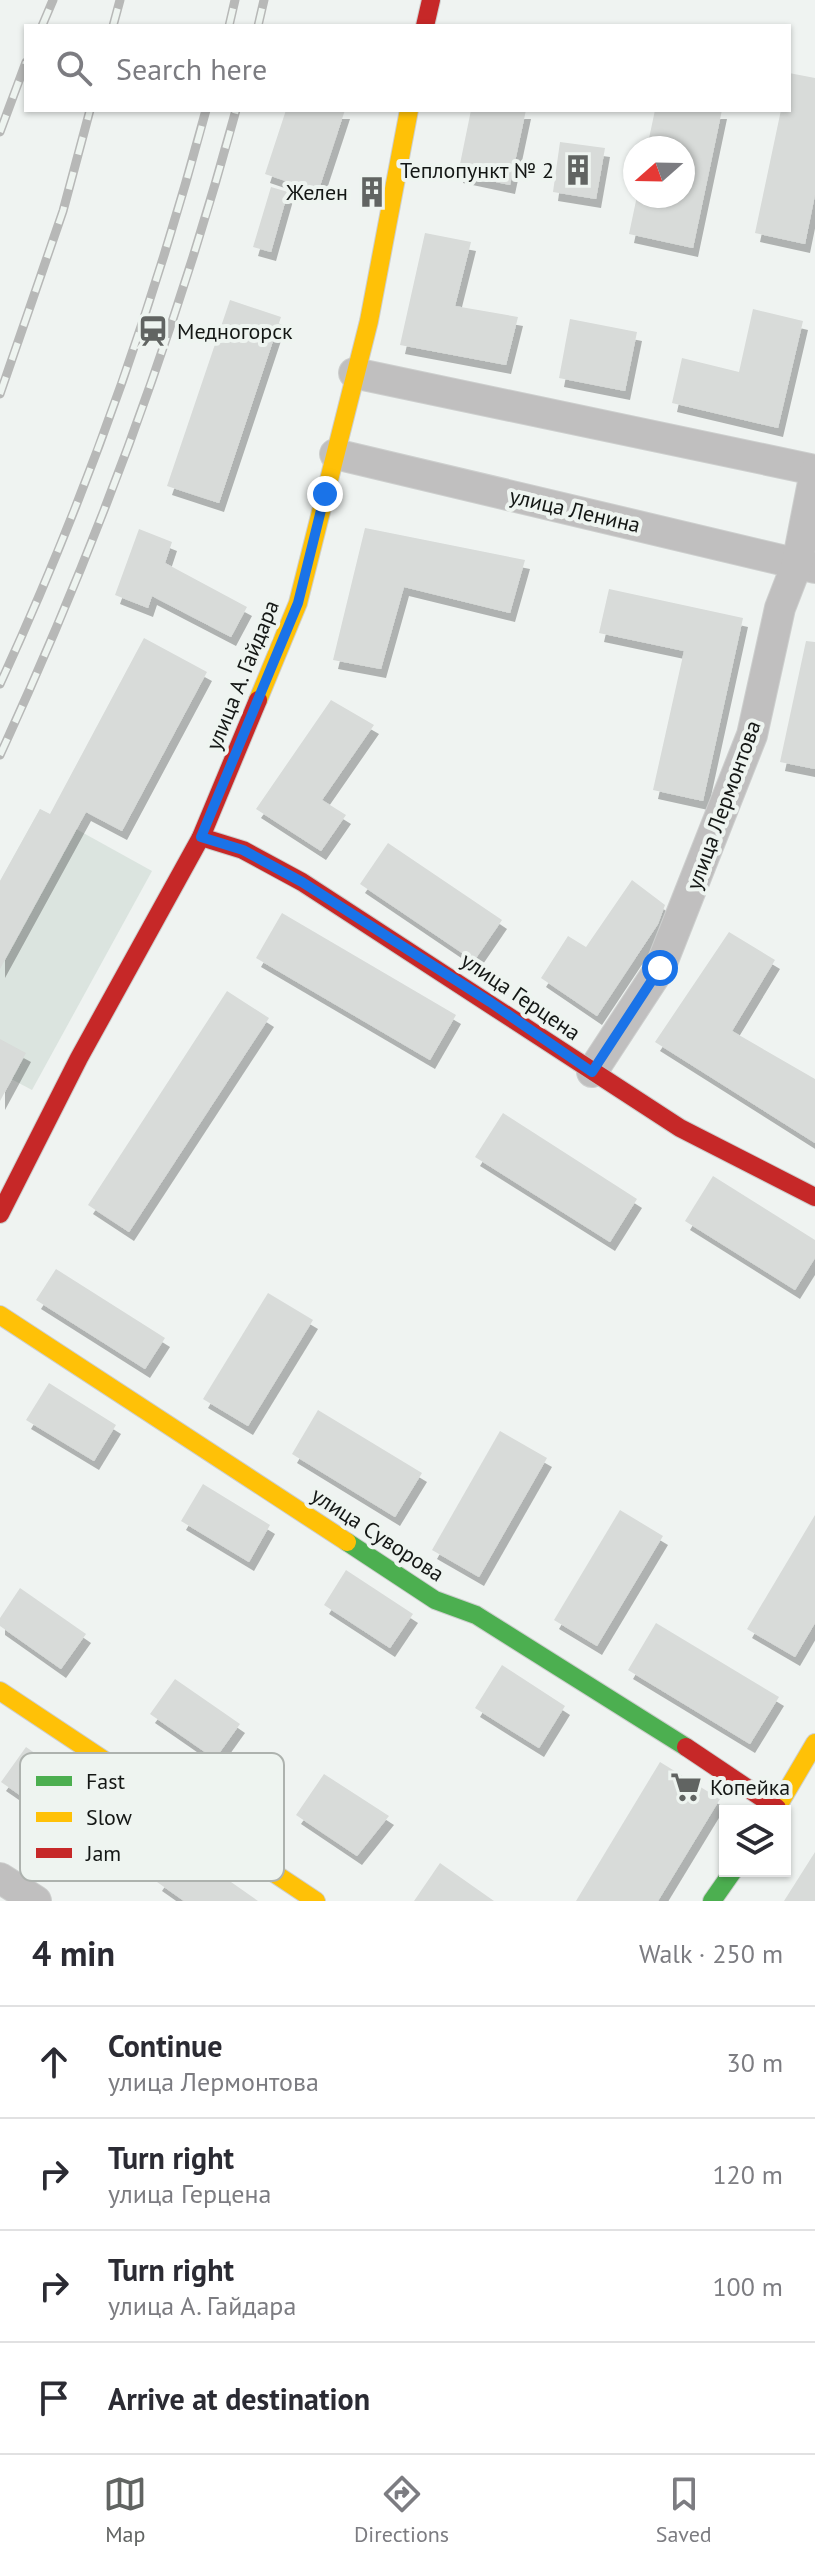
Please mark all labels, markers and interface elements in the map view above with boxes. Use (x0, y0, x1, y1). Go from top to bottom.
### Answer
search box (24, 24, 791, 112)
icon: search (52, 46, 96, 90)
text: Search here (116, 49, 267, 88)
north arrow (623, 136, 695, 208)
building icon: Теплопункт № 2 (561, 153, 595, 187)
place label: Теплопункт № 2 (400, 156, 554, 184)
building icon: Желен (355, 175, 389, 209)
place label: Желен (285, 178, 348, 206)
station icon: Медногорск (136, 314, 170, 348)
place label: Медногорск (177, 317, 293, 345)
route end (307, 476, 343, 512)
street label: улица Ленина (507, 481, 643, 539)
street label: улица А. Гайдара (199, 596, 285, 754)
street label: улица Лермонтова (679, 716, 767, 894)
street label: улица Герцена (456, 946, 586, 1046)
route start (642, 950, 678, 986)
street label: улица Суворова (306, 1481, 450, 1587)
legend (20, 1753, 284, 1881)
text: Fast (86, 1767, 126, 1795)
supermarket icon: Копейка (669, 1770, 703, 1804)
place label: Копейка (710, 1773, 790, 1801)
text: Slow (86, 1803, 132, 1831)
map controls (719, 1805, 791, 1877)
button: layers (719, 1805, 791, 1877)
text: Jam (85, 1839, 121, 1867)
text: 4 min (32, 1931, 115, 1975)
text: Walk · 250 m (639, 1937, 783, 1970)
text: Continue (108, 2026, 222, 2065)
icon: ahead (32, 2040, 76, 2084)
text: 30 m (727, 2046, 783, 2079)
text: улица Лермонтова (108, 2065, 319, 2098)
text: Turn right (108, 2138, 234, 2177)
icon: right (32, 2152, 76, 2196)
text: 120 m (712, 2158, 783, 2191)
text: улица Герцена (108, 2177, 271, 2210)
text: Turn right (108, 2250, 234, 2289)
icon: right (32, 2264, 76, 2308)
text: 100 m (712, 2270, 783, 2303)
text: улица А. Гайдара (108, 2289, 296, 2322)
icon: arrive (32, 2376, 76, 2420)
text: Arrive at destination (108, 2379, 370, 2418)
tab: Map (103, 2472, 147, 2548)
tab: Directions (354, 2472, 449, 2548)
tab: Saved (656, 2472, 712, 2548)

